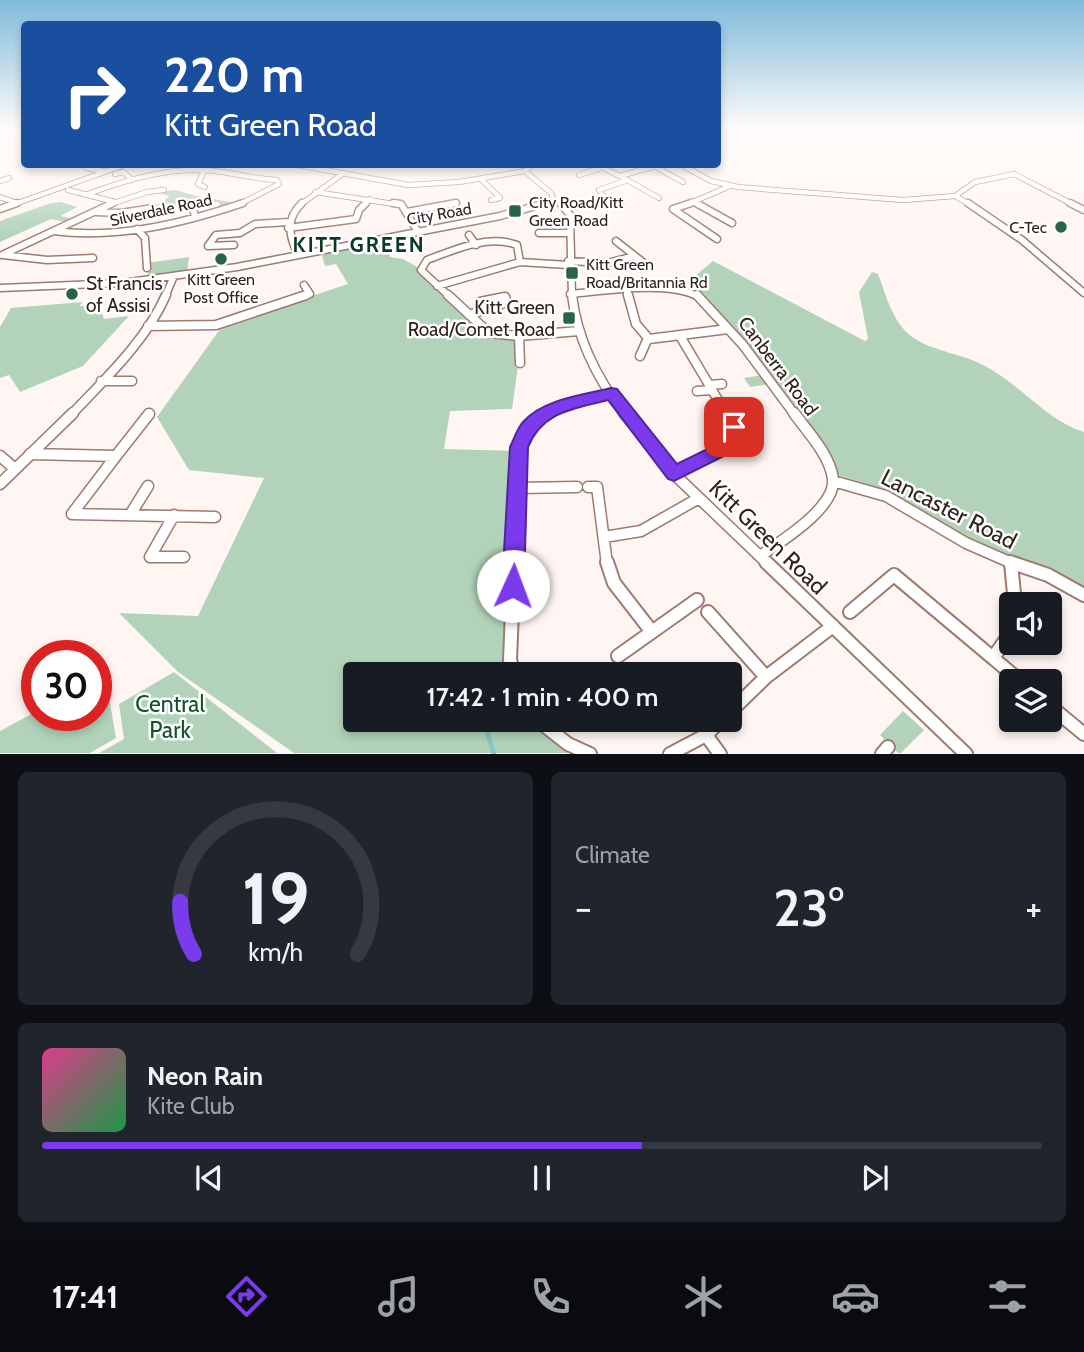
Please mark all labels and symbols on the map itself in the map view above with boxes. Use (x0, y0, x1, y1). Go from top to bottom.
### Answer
street label: Silverdale Road (108, 190, 214, 230)
place label: City Road/Kitt Green Road (529, 193, 624, 230)
street label: City Road (405, 199, 473, 229)
marker: City Road/Kitt Green Road (507, 203, 523, 219)
place label: C-Tec (1009, 218, 1047, 237)
marker: C-Tec (1053, 219, 1069, 235)
district label: KITT GREEN (292, 232, 426, 257)
marker: Kitt Green Post Office (213, 251, 229, 267)
place label: Kitt Green Road/Britannia Rd (586, 255, 708, 292)
marker: Kitt Green Road/Britannia Rd (564, 265, 580, 281)
place label: Kitt Green Post Office (184, 270, 258, 307)
place label: St Francis of Assisi (86, 272, 163, 317)
marker: St Francis of Assisi (64, 286, 80, 302)
place label: Kitt Green Road/Comet Road (408, 296, 555, 341)
marker: Kitt Green Road/Comet Road (561, 310, 577, 326)
street label: Canberra Road (733, 312, 823, 420)
pin (704, 397, 764, 457)
street label: Lancaster Road (877, 463, 1021, 555)
street label: Kitt Green Road (703, 474, 833, 600)
position arrow (476, 549, 550, 623)
speed limit sign: 30 (21, 640, 112, 731)
park label: Central Park (135, 690, 205, 744)

